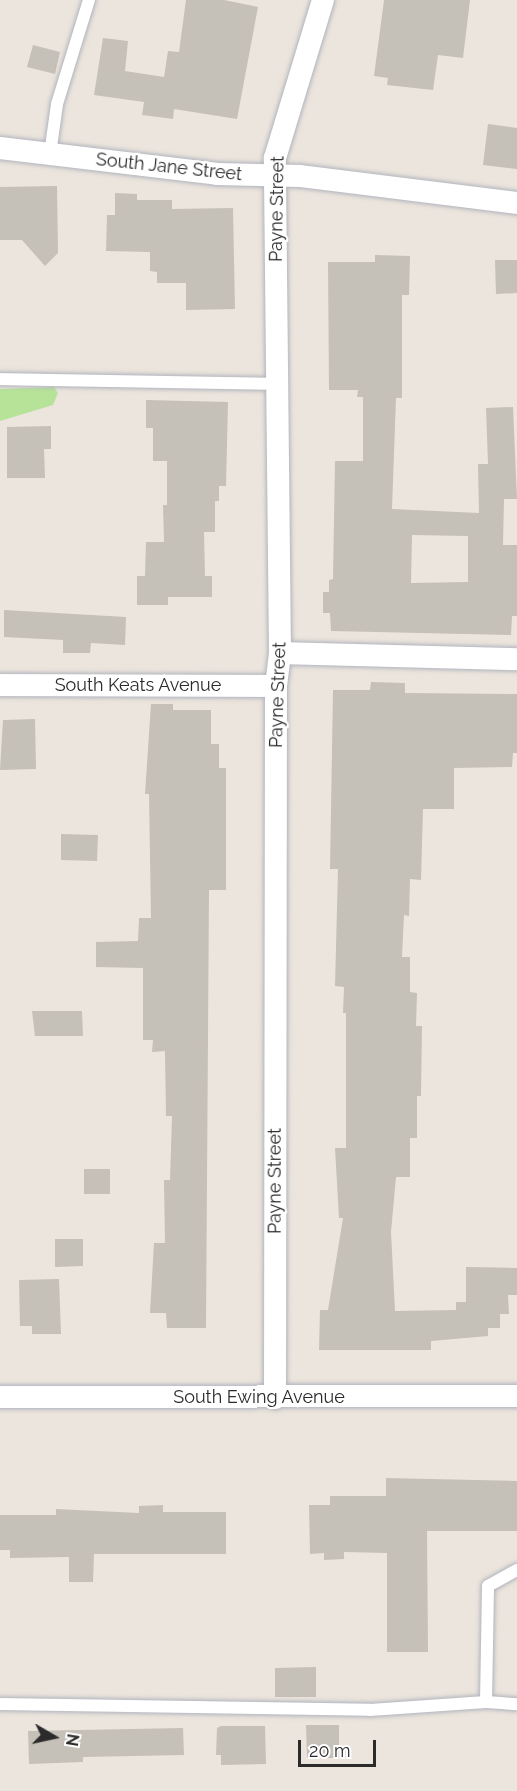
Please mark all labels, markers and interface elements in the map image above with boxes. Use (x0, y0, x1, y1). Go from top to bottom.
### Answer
street label: South Jane Street (95, 149, 243, 185)
street label: Payne Street (265, 156, 289, 262)
street label: Payne Street (265, 642, 291, 748)
street label: South Keats Avenue (54, 674, 222, 696)
street label: Payne Street (264, 1128, 286, 1234)
street label: South Ewing Avenue (173, 1386, 345, 1408)
north arrow (24, 1707, 84, 1767)
scale bar (301, 1728, 379, 1766)
text: N (62, 1732, 83, 1747)
text: 20 m (309, 1740, 351, 1761)

